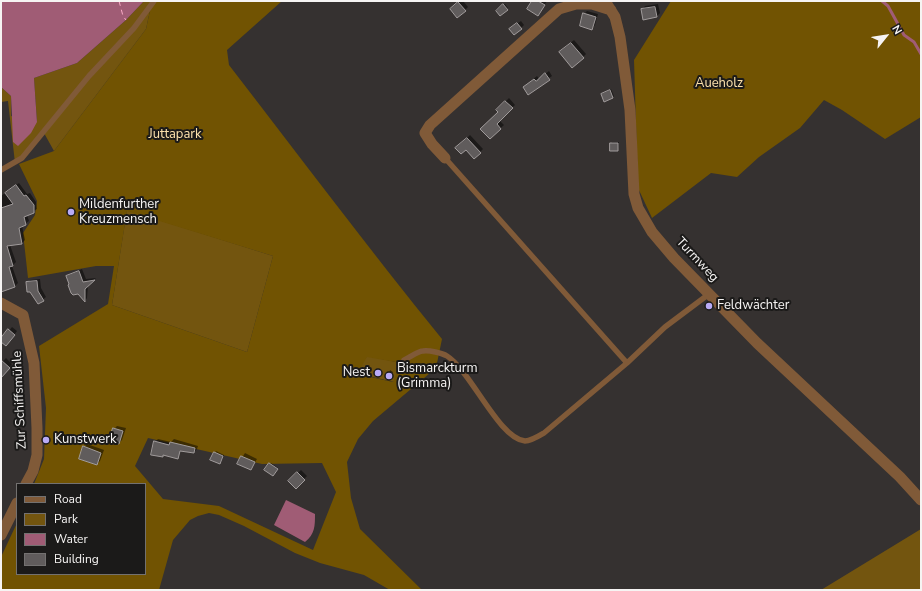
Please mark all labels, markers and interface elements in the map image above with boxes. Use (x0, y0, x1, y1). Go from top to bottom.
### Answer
north arrow (866, 16, 906, 56)
text: N (888, 22, 905, 37)
park label: Aueholz (695, 76, 743, 92)
park label: Juttapark (149, 127, 201, 143)
place label: Mildenfurther Kreuzmensch (79, 197, 159, 228)
marker: Mildenfurther Kreuzmensch (66, 207, 76, 217)
street label: Turmweg (672, 234, 722, 286)
place label: Feldwächter (717, 298, 789, 314)
marker: Feldwächter (704, 301, 714, 311)
street label: Zur Schiffsmühle (10, 350, 30, 450)
place label: Bismarckturm (Grimma) (397, 361, 478, 392)
place label: Nest (343, 365, 370, 381)
marker: Nest (373, 368, 383, 378)
marker: Bismarckturm (Grimma) (384, 371, 394, 381)
place label: Kunstwerk (54, 432, 116, 448)
marker: Kunstwerk (41, 435, 51, 445)
legend (16, 483, 146, 575)
text: Road (54, 491, 82, 507)
text: Park (54, 511, 78, 527)
text: Water (54, 531, 88, 547)
text: Building (54, 551, 99, 567)

